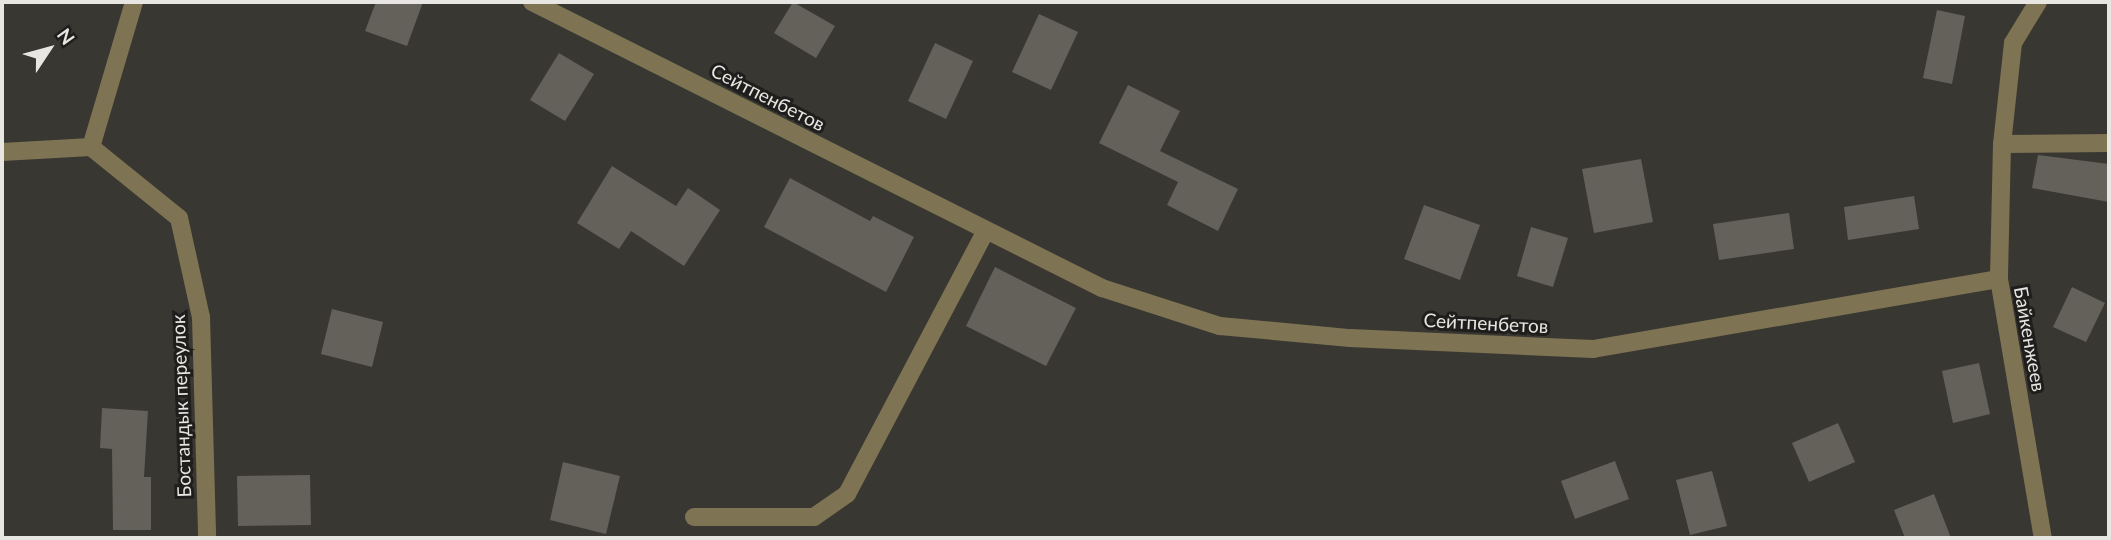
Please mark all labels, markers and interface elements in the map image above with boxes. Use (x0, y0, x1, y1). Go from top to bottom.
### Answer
north arrow (14, 14, 84, 84)
text: N (53, 24, 80, 49)
street label: Сейтпенбетов (707, 58, 829, 136)
street label: Байкенжеев (2010, 285, 2050, 393)
street label: Сейтпенбетов (1423, 308, 1549, 338)
street label: Бостандык переулок (166, 314, 196, 498)

